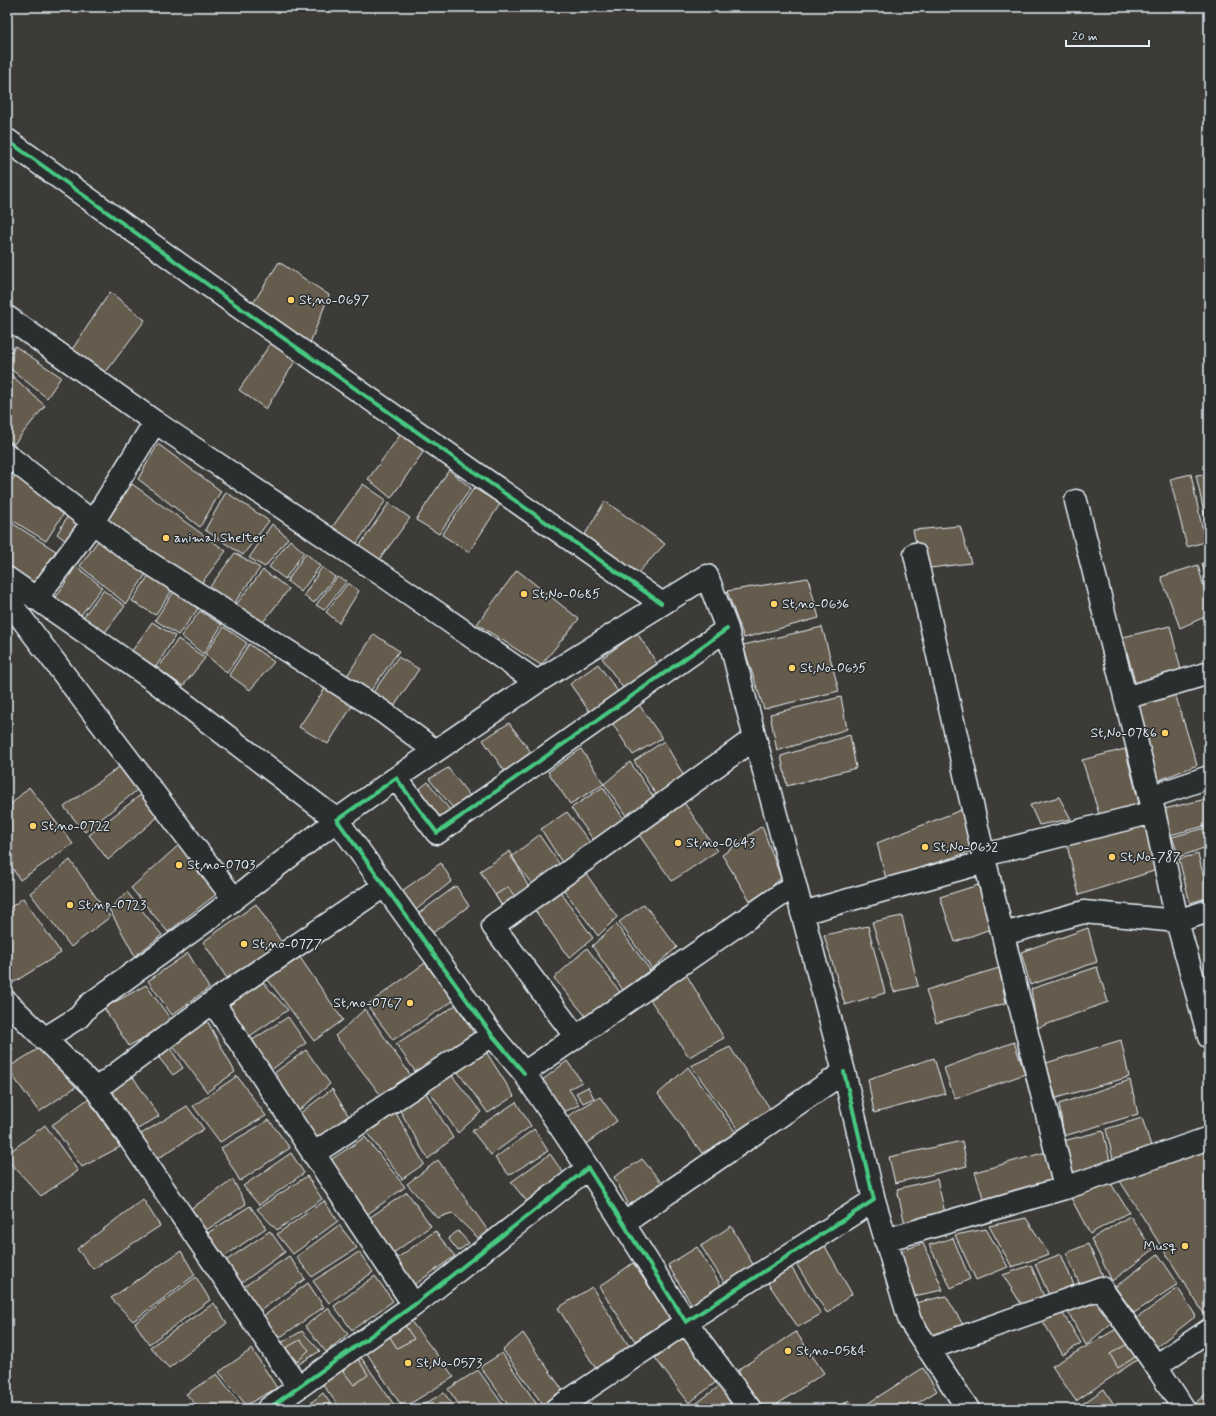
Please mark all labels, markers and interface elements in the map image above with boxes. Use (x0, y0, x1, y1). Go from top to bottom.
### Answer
scale bar (1066, 22, 1149, 48)
text: 20 m (1072, 29, 1098, 45)
place label: St,no-0697 (299, 291, 370, 309)
marker: St,no-0697 (286, 295, 296, 305)
place label: animal Shelter (174, 529, 265, 547)
marker: animal Shelter (161, 533, 171, 543)
place label: St,No-0685 (532, 585, 600, 603)
marker: St,No-0685 (519, 589, 529, 599)
place label: St,no-0636 (782, 595, 849, 613)
marker: St,no-0636 (769, 599, 779, 609)
place label: St,No-0635 (800, 659, 867, 677)
marker: St,No-0635 (787, 663, 797, 673)
place label: St,No-0786 (1091, 724, 1157, 742)
marker: St,No-0786 (1160, 728, 1170, 738)
place label: St,no-0722 (41, 817, 110, 835)
marker: St,no-0722 (28, 821, 38, 831)
place label: St,no-0643 (686, 834, 755, 852)
marker: St,no-0643 (673, 838, 683, 848)
place label: St,No-0632 (933, 838, 998, 856)
marker: St,No-0632 (920, 842, 930, 852)
place label: St,No-787 (1120, 848, 1181, 866)
marker: St,No-787 (1107, 852, 1117, 862)
place label: St,no-0703 (187, 856, 255, 874)
marker: St,no-0703 (174, 860, 184, 870)
place label: St,np-0723 (78, 896, 146, 914)
marker: St,np-0723 (65, 900, 75, 910)
place label: St,no-0777 (252, 935, 323, 953)
marker: St,no-0777 (239, 939, 249, 949)
place label: St,no-0767 (333, 994, 402, 1012)
marker: St,no-0767 (405, 998, 415, 1008)
place label: Musq (1144, 1237, 1177, 1255)
marker: Musq (1180, 1241, 1190, 1251)
place label: St,no-0584 (796, 1342, 866, 1360)
marker: St,no-0584 (783, 1346, 793, 1356)
place label: St,No-0573 (416, 1354, 482, 1372)
marker: St,No-0573 (403, 1358, 413, 1368)

